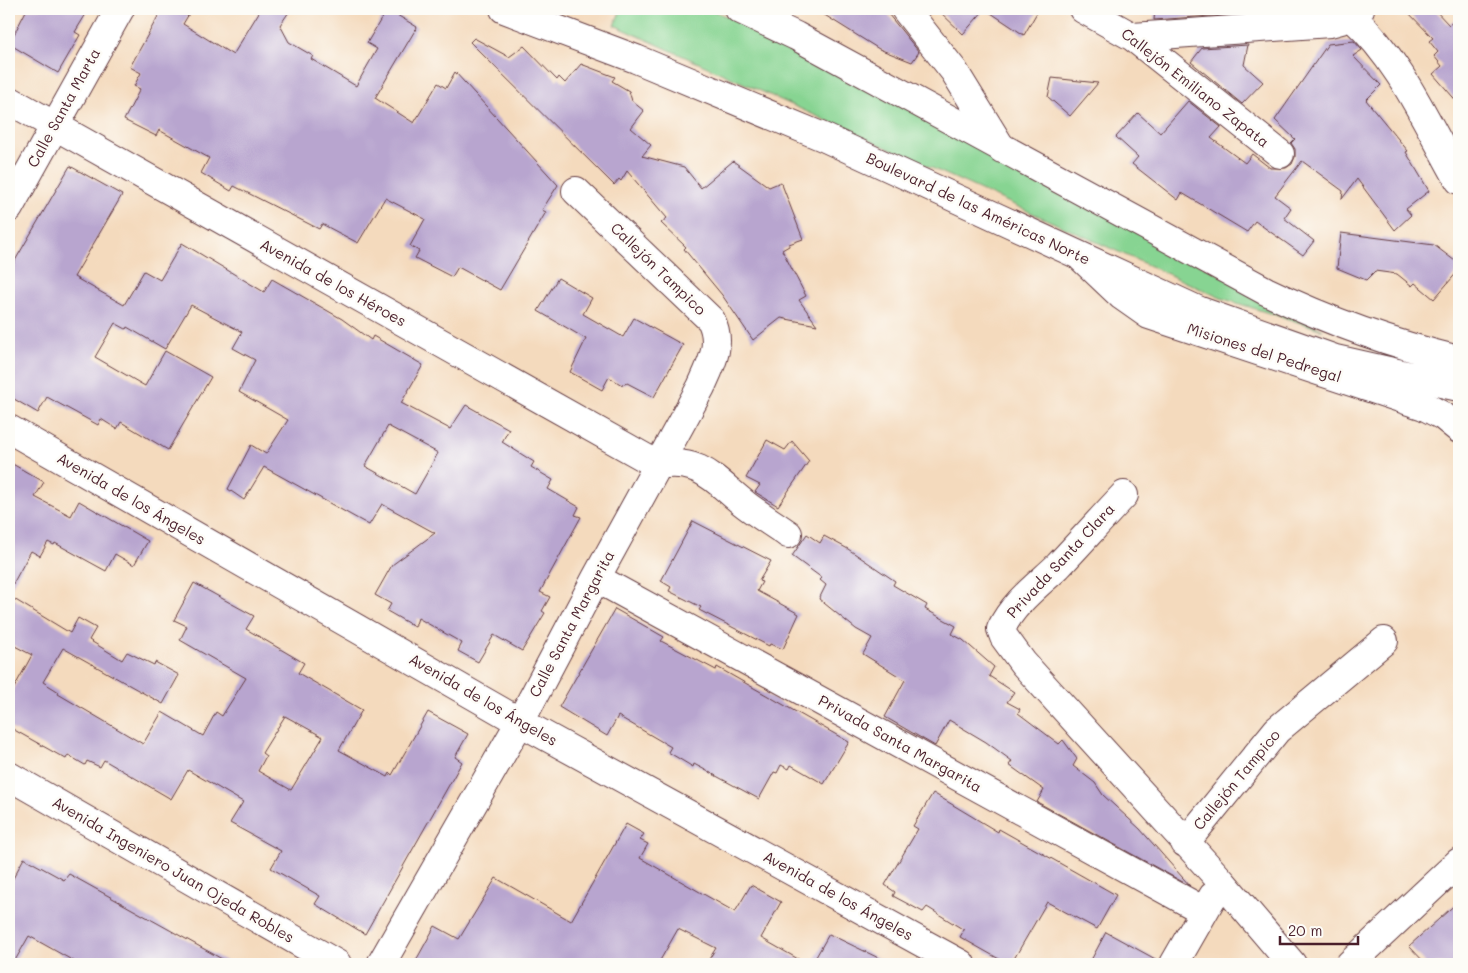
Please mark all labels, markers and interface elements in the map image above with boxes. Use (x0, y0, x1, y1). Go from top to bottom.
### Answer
street label: Callejón Emiliano Zapata (1117, 23, 1274, 151)
street label: Calle Santa Marta (22, 44, 104, 171)
street label: Boulevard de las Américas Norte (863, 147, 1094, 269)
street label: Callejón Tampico (607, 218, 711, 319)
street label: Avenida de los Héroes (257, 234, 410, 331)
street label: Misiones del Pedregal (1185, 318, 1344, 386)
street label: Avenida de los Ángeles (54, 447, 209, 549)
street label: Privada Santa Clara (1002, 499, 1119, 622)
street label: Calle Santa Margarita (524, 547, 618, 700)
street label: Avenida de los Ángeles (406, 648, 561, 750)
street label: Privada Santa Margarita (815, 690, 986, 796)
street label: Callejón Tampico (1188, 725, 1284, 834)
street label: Avenida Ingeniero Juan Ojeda Robles (49, 791, 298, 947)
street label: Avenida de los Ángeles (760, 846, 917, 945)
scale bar (1280, 913, 1358, 945)
text: 20 m (1288, 920, 1322, 940)

